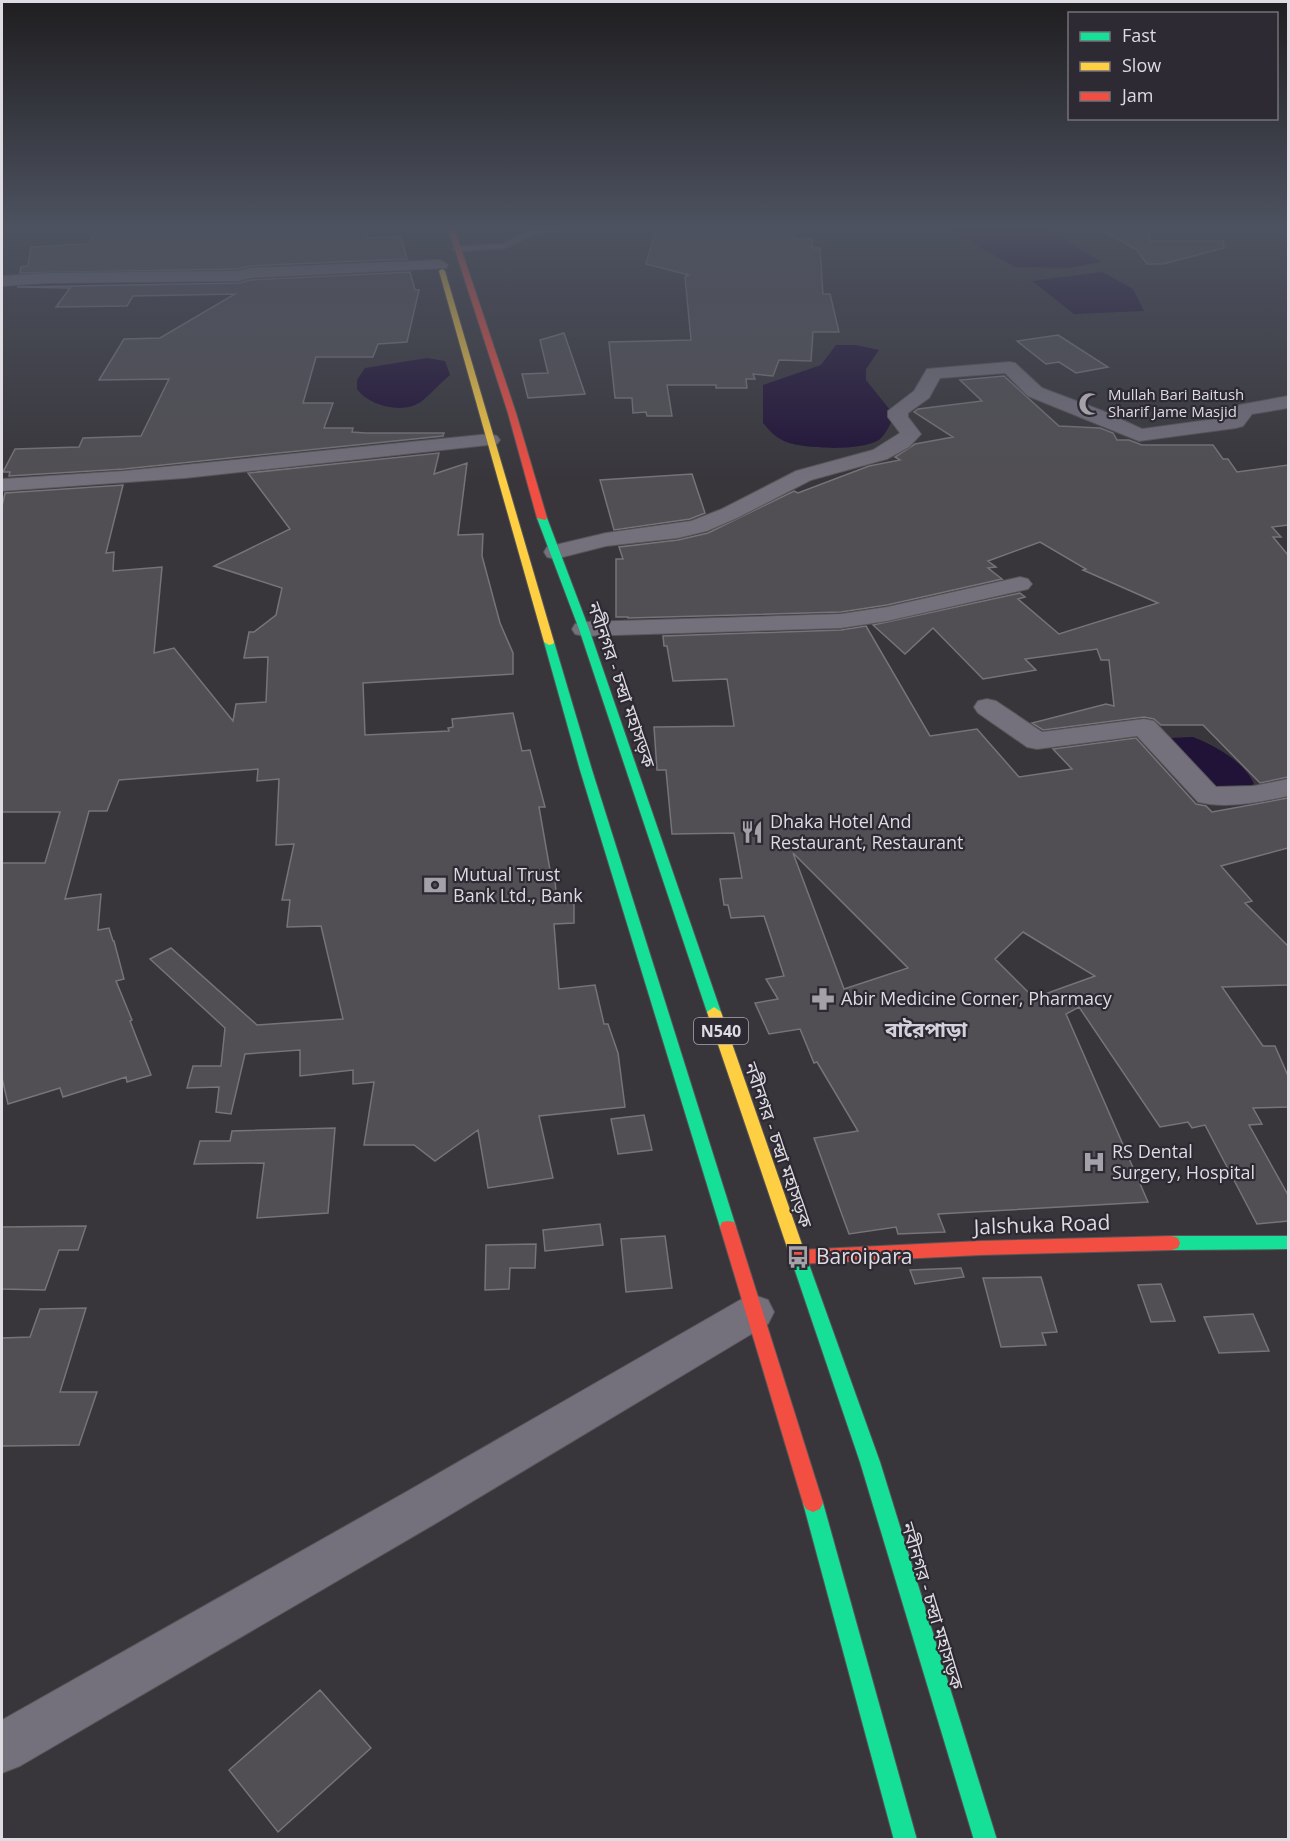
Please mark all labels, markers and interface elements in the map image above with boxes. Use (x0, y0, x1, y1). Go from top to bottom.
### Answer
legend (1068, 12, 1278, 120)
text: Fast (1122, 23, 1156, 47)
text: Slow (1122, 53, 1161, 77)
text: Jam (1120, 83, 1154, 107)
place label: Mullah Bari Baitush Sharif Jame Masjid (1108, 384, 1244, 421)
mosque icon: Mullah Bari Baitush Sharif Jame Masjid (1077, 391, 1103, 417)
street label: নবীনগর - চন্দ্রা মহাসড়ক (582, 598, 662, 771)
place label: Dhaka Hotel And Restaurant, Restaurant (770, 809, 963, 854)
restaurant icon: Dhaka Hotel And Restaurant, Restaurant (739, 819, 765, 845)
place label: Mutual Trust Bank Ltd., Bank (453, 862, 583, 907)
bank icon: Mutual Trust Bank Ltd., Bank (422, 872, 448, 898)
pharmacy icon: Abir Medicine Corner, Pharmacy (810, 986, 836, 1012)
place label: Abir Medicine Corner, Pharmacy (841, 986, 1113, 1010)
district label: বারৈপাড়া (884, 1015, 968, 1043)
road number: N540 (694, 1018, 748, 1044)
street label: নবীনগর - চন্দ্রা মহাসড়ক (739, 1058, 819, 1231)
place label: RS Dental Surgery, Hospital (1112, 1139, 1255, 1184)
hospital icon: RS Dental Surgery, Hospital (1081, 1149, 1107, 1175)
street label: Jalshuka Road (971, 1208, 1111, 1240)
place label: Baroipara (816, 1242, 913, 1270)
bus stop icon: Baroipara (785, 1244, 811, 1270)
street label: নবীনগর - চন্দ্রা মহাসড়ক (896, 1518, 970, 1693)

